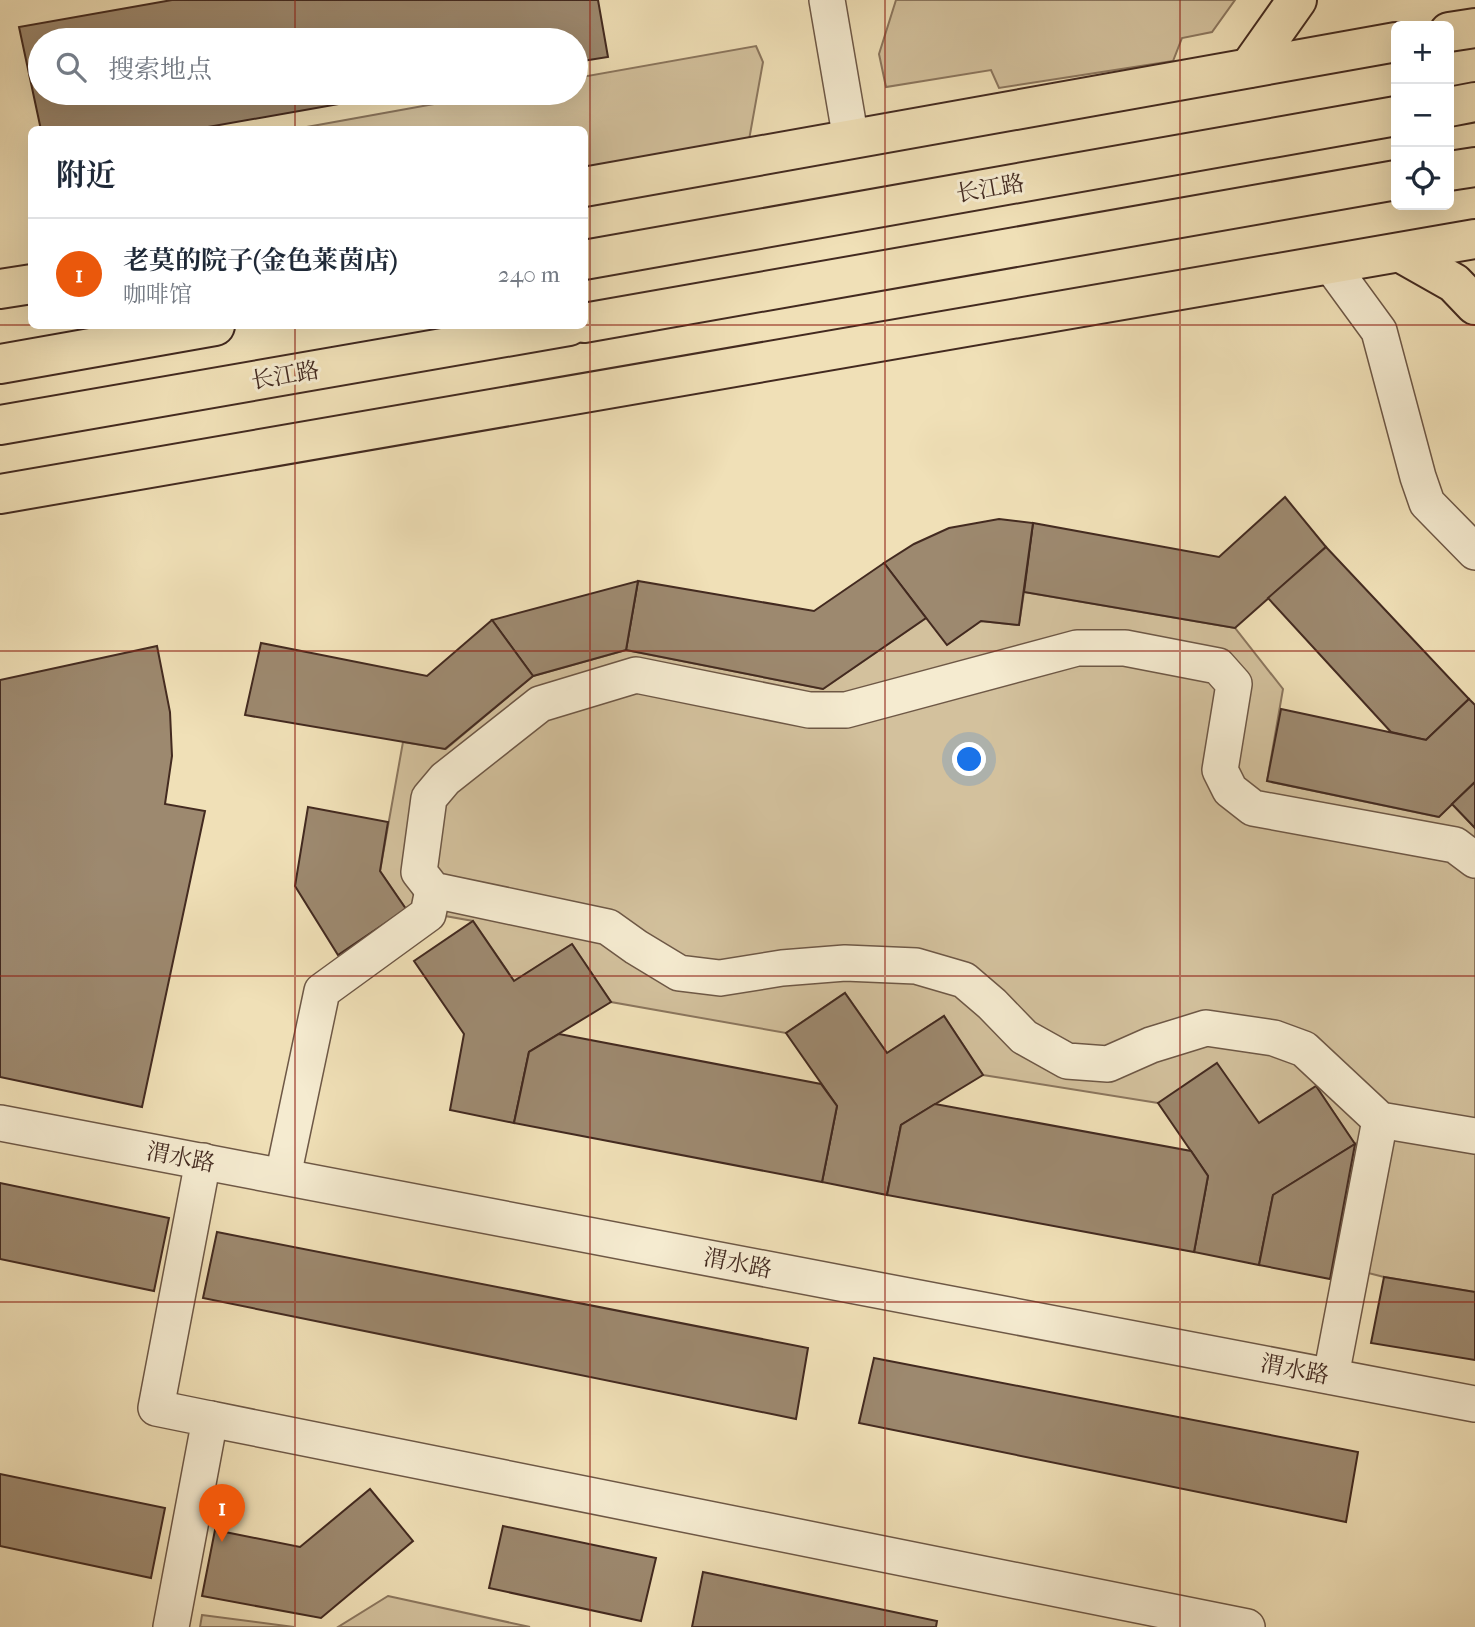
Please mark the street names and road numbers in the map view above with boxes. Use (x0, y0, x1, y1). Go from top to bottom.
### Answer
street label: 长江路 (954, 169, 1026, 208)
street label: 长江路 (249, 356, 321, 395)
street label: 渭水路 (144, 1138, 217, 1177)
street label: 渭水路 (701, 1244, 774, 1283)
street label: 渭水路 (1258, 1350, 1331, 1389)

